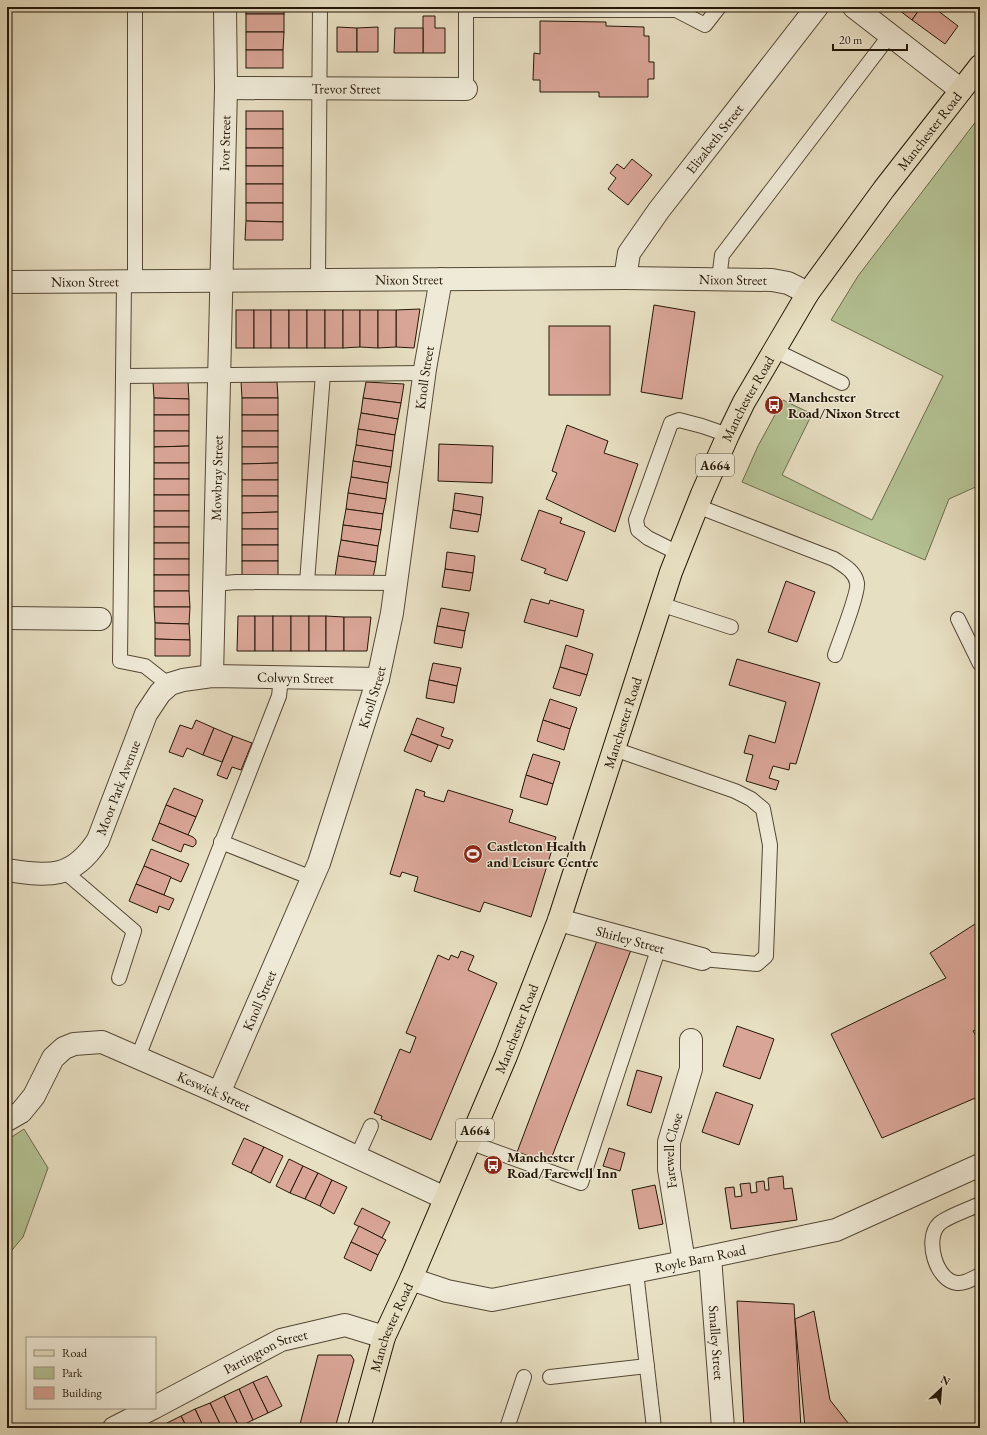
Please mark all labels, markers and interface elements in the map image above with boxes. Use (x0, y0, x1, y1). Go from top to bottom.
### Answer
scale bar (833, 26, 907, 52)
text: 20 m (839, 32, 863, 48)
street label: Trevor Street (311, 79, 381, 98)
street label: Manchester Road (893, 87, 966, 174)
street label: Elizabeth Street (682, 100, 748, 177)
street label: Ivor Street (215, 114, 234, 171)
street label: Nixon Street (375, 270, 444, 289)
street label: Nixon Street (699, 270, 768, 289)
street label: Nixon Street (51, 272, 120, 291)
street label: Knoll Street (411, 344, 438, 411)
street label: Manchester Road (717, 352, 779, 444)
place label: Manchester Road/Nixon Street (788, 388, 901, 422)
bus stop icon: Manchester Road/Nixon Street (763, 394, 785, 416)
street label: Mowbray Street (207, 434, 227, 521)
road number: A664 (696, 454, 734, 476)
street label: Knoll Street (354, 664, 390, 730)
street label: Colwyn Street (257, 668, 335, 687)
street label: Manchester Road (599, 674, 646, 771)
street label: Moor Park Avenue (92, 737, 144, 838)
place label: Castleton Health and Leisure Centre (487, 837, 598, 871)
sports icon: Castleton Health and Leisure Centre (462, 843, 484, 865)
street label: Shirley Street (594, 922, 667, 958)
street label: Knoll Street (238, 967, 281, 1033)
street label: Manchester Road (491, 980, 543, 1076)
street label: Keswick Street (174, 1067, 254, 1116)
street label: Farewell Close (660, 1110, 687, 1190)
road number: A664 (456, 1119, 494, 1141)
place label: Manchester Road/Farewell Inn (507, 1148, 617, 1182)
bus stop icon: Manchester Road/Farewell Inn (482, 1154, 504, 1176)
street label: Royle Barn Road (653, 1240, 748, 1277)
street label: Manchester Road (366, 1279, 417, 1374)
street label: Smalley Street (705, 1305, 728, 1381)
street label: Partington Street (220, 1325, 310, 1378)
legend (26, 1337, 156, 1409)
text: Road (62, 1345, 88, 1361)
text: Park (62, 1365, 83, 1381)
north arrow (921, 1369, 961, 1409)
text: N (938, 1372, 953, 1388)
text: Building (62, 1385, 103, 1401)

